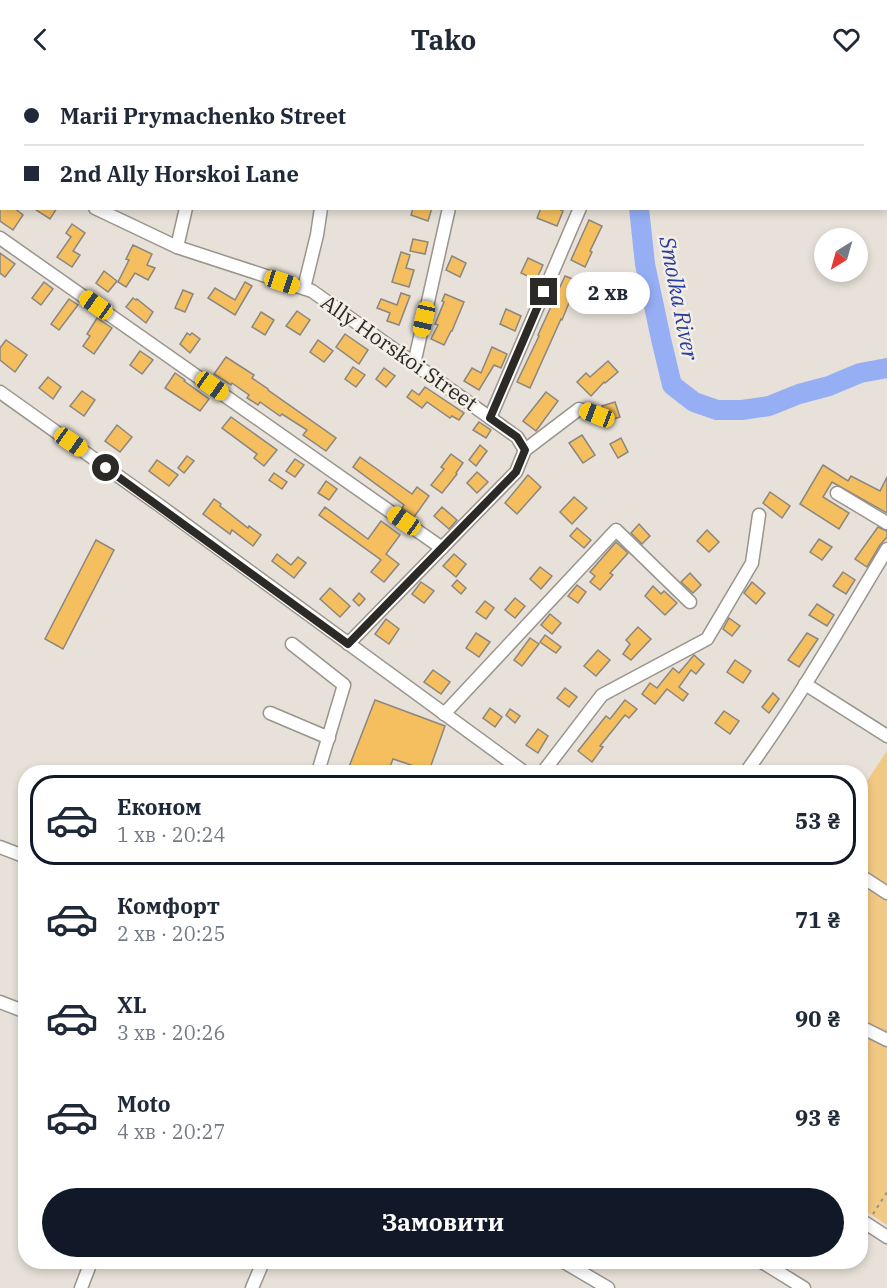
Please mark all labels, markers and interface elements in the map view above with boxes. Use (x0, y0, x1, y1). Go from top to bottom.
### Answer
text: Tako (411, 22, 476, 57)
icon: back (24, 23, 57, 56)
icon: heart (830, 23, 863, 56)
text: Marii Prymachenko Street (60, 101, 346, 130)
text: 2nd Ally Horskoi Lane (60, 159, 299, 188)
north arrow (814, 228, 868, 282)
map controls (814, 228, 868, 282)
water label: Smolka River (653, 233, 706, 364)
car (262, 268, 302, 296)
callout: 2 хв (565, 271, 649, 313)
route end (530, 278, 557, 305)
text: 2 хв (588, 279, 628, 306)
car (76, 287, 116, 323)
street label: Ally Horskoi Street (316, 288, 483, 417)
car (411, 299, 437, 339)
car (192, 368, 232, 404)
car (577, 400, 617, 430)
car (51, 424, 91, 460)
route start (92, 454, 119, 481)
car (384, 503, 424, 539)
text: Економ (117, 792, 202, 821)
icon: car (45, 793, 99, 847)
text: 53 ₴ (795, 806, 841, 835)
text: 1 хв · 20:24 (117, 821, 226, 848)
text: Комфорт (117, 891, 220, 920)
icon: car (45, 892, 99, 946)
text: 71 ₴ (795, 905, 841, 934)
text: 2 хв · 20:25 (117, 920, 226, 947)
text: XL (117, 990, 147, 1019)
icon: car (45, 991, 99, 1045)
text: 90 ₴ (795, 1004, 841, 1033)
text: 3 хв · 20:26 (117, 1019, 226, 1046)
text: Moto (117, 1089, 171, 1118)
icon: car (45, 1090, 99, 1144)
text: 93 ₴ (795, 1103, 841, 1132)
text: 4 хв · 20:27 (117, 1118, 226, 1145)
button: Замовити (42, 1188, 844, 1257)

